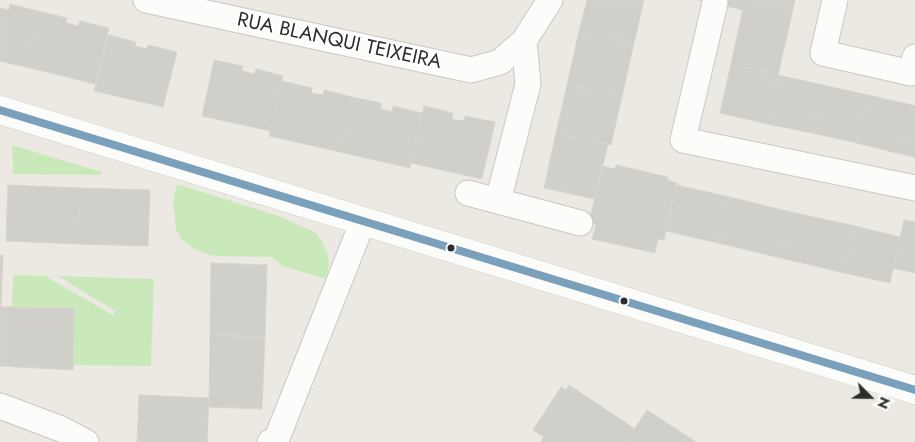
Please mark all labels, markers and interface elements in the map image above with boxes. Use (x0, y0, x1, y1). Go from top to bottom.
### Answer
street label: RUA BLANQUI TEIXEIRA (235, 9, 443, 75)
unlabelled marker (446, 243, 456, 253)
unlabelled marker (619, 296, 629, 306)
north arrow (845, 372, 895, 422)
text: N (872, 394, 895, 412)

